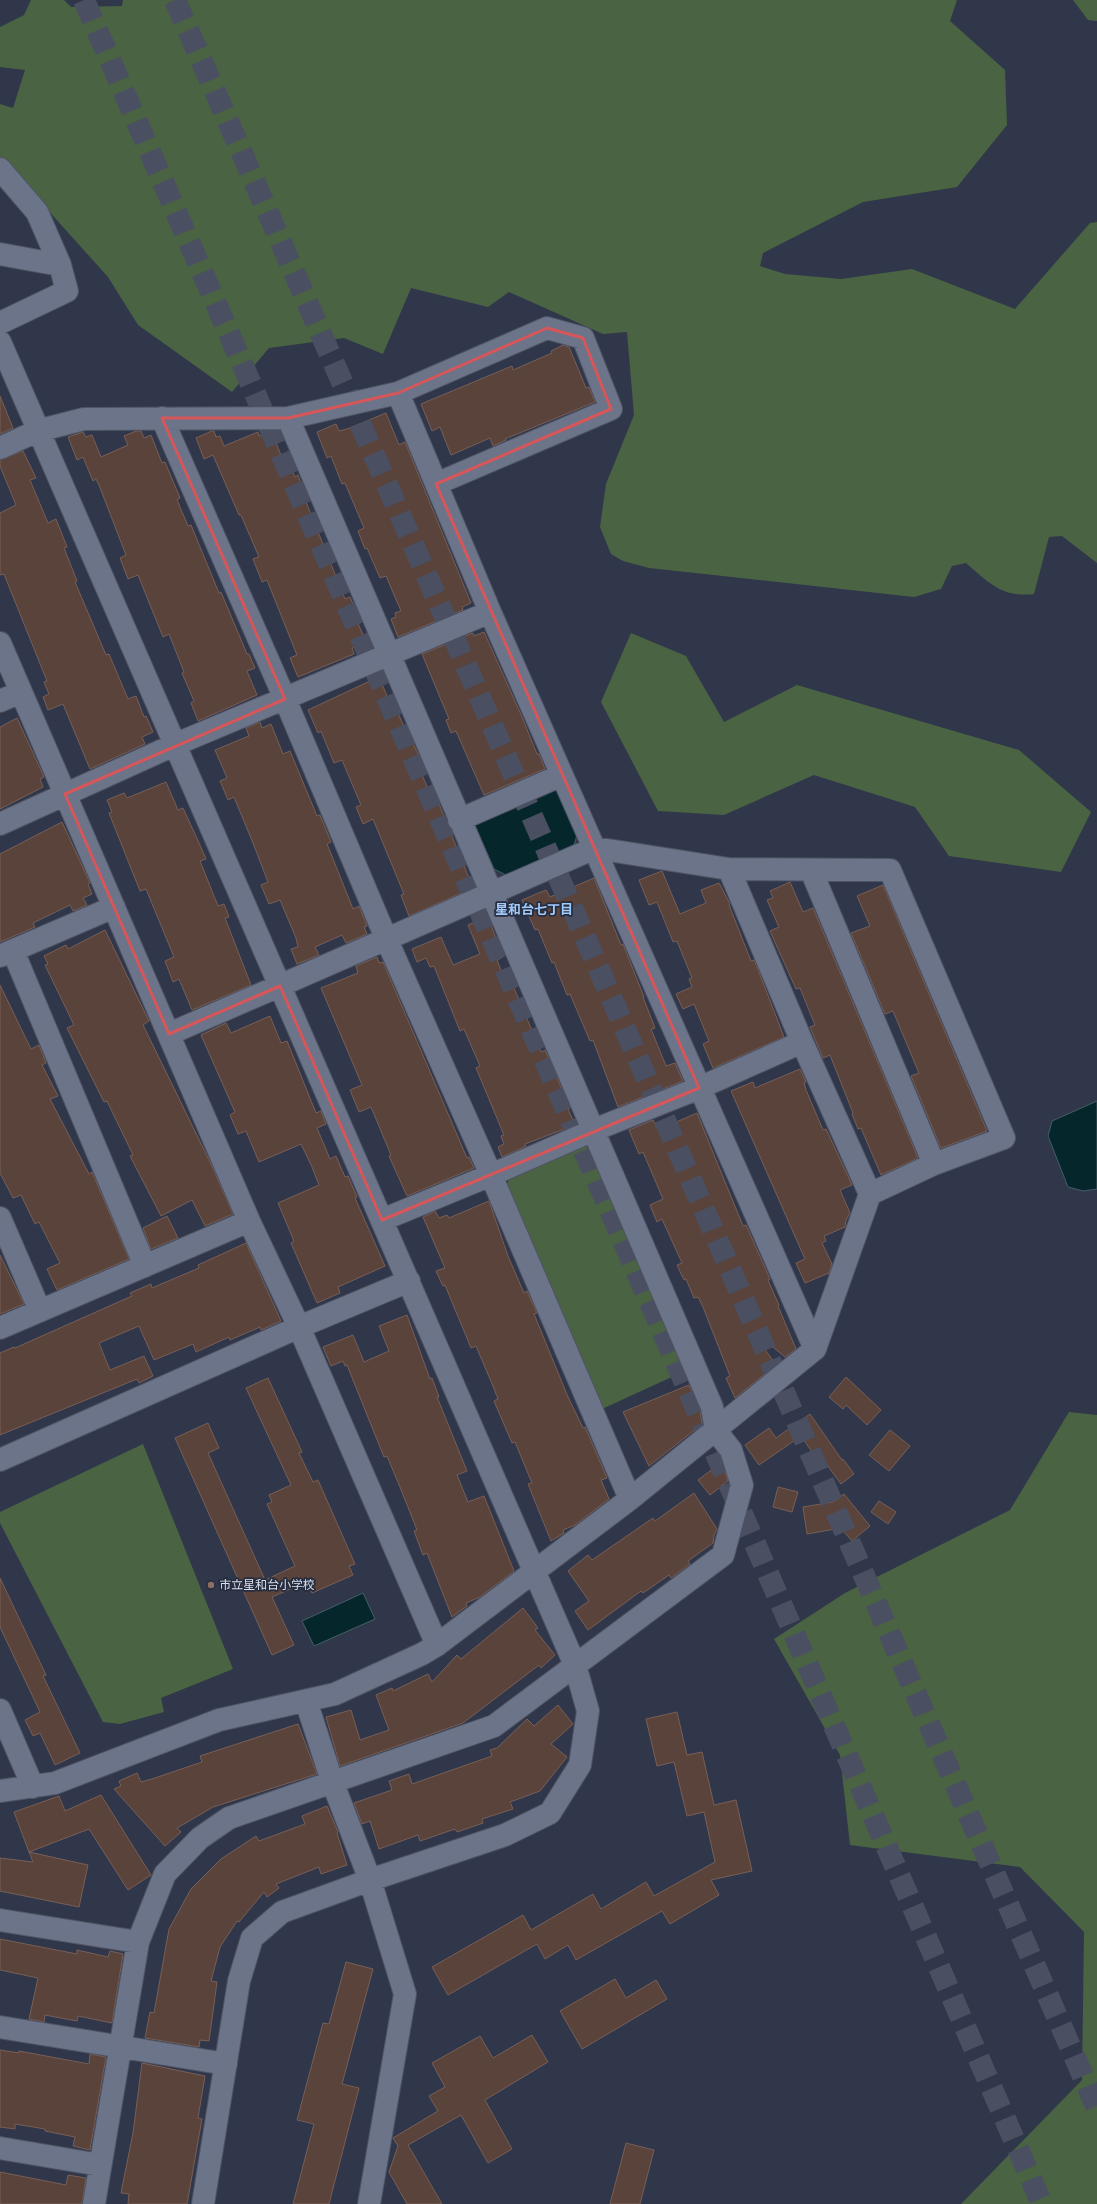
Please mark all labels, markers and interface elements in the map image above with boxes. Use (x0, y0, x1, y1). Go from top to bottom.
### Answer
district label: 星和台七丁目 (495, 901, 573, 917)
place label: 市立星和台小学校 (219, 1577, 315, 1592)
marker: 市立星和台小学校 (206, 1580, 216, 1590)

